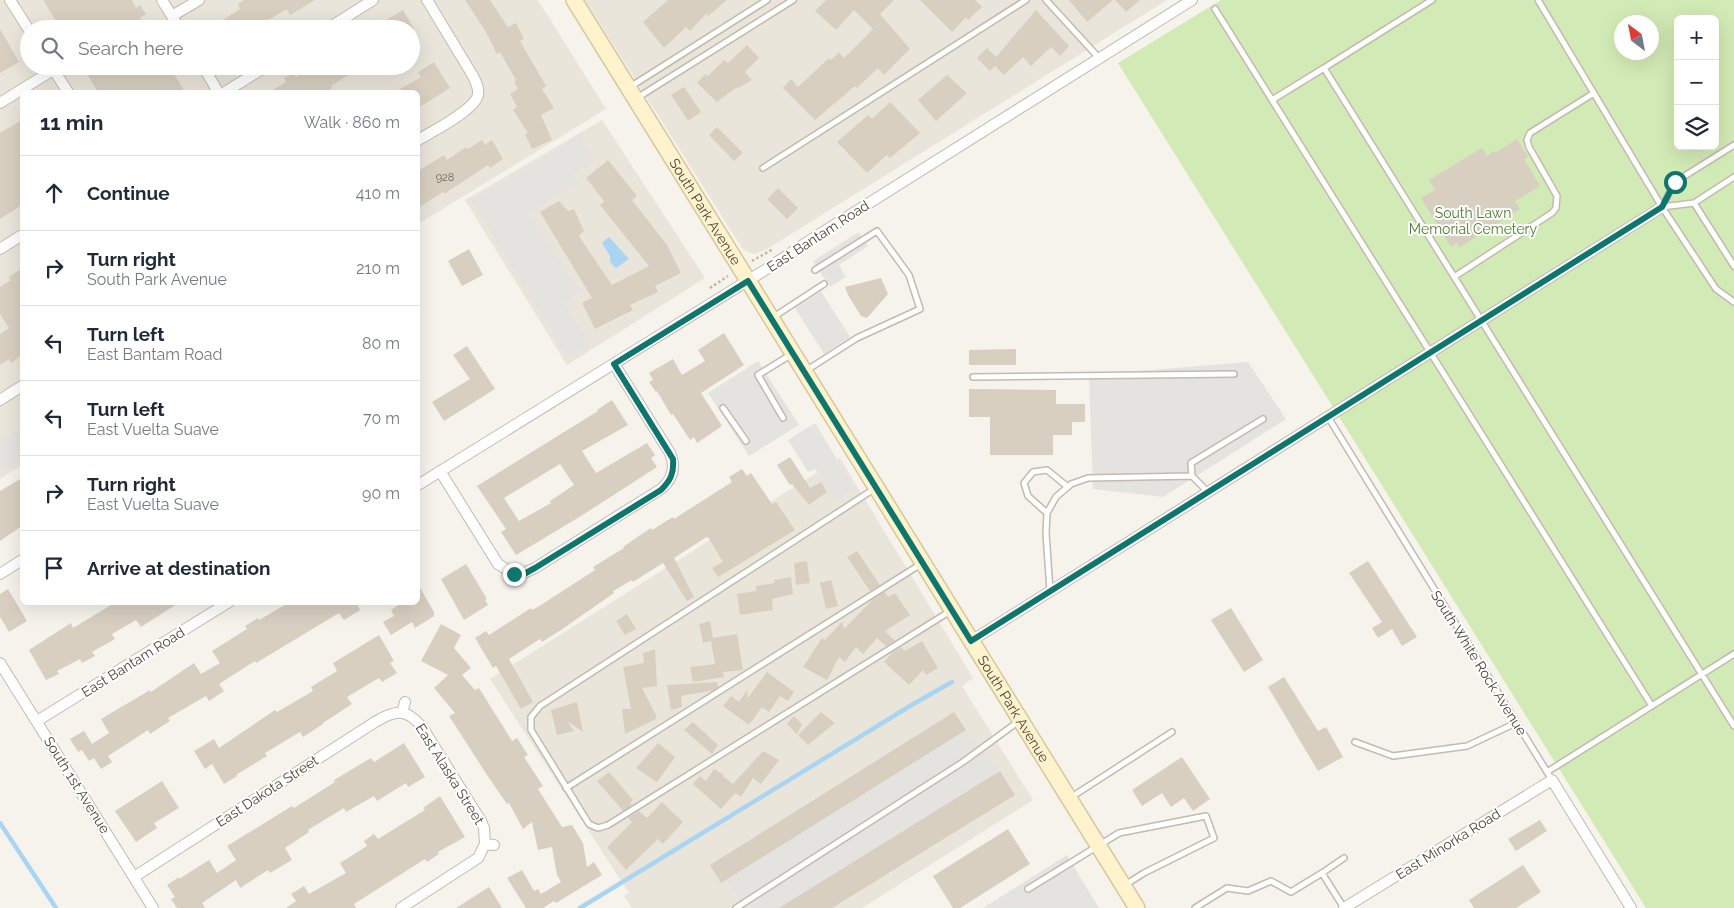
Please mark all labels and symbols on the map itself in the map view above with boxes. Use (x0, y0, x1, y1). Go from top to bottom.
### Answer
north arrow (1614, 15, 1659, 60)
street label: South Park Avenue (666, 155, 744, 268)
house number: 928 (436, 171, 454, 184)
route start (1664, 171, 1687, 194)
street label: East Bantam Road (764, 197, 872, 275)
park label: South Lawn Memorial Cemetery (1409, 205, 1538, 237)
route end (503, 563, 526, 586)
street label: South White Rock Avenue (1428, 588, 1530, 738)
street label: East Bantam Road (79, 624, 187, 700)
street label: South Park Avenue (974, 653, 1053, 765)
street label: East Alaska Street (413, 721, 488, 828)
street label: South 1st Avenue (41, 734, 113, 836)
street label: East Dakota Street (213, 752, 321, 830)
street label: East Minorka Road (1393, 805, 1503, 883)

